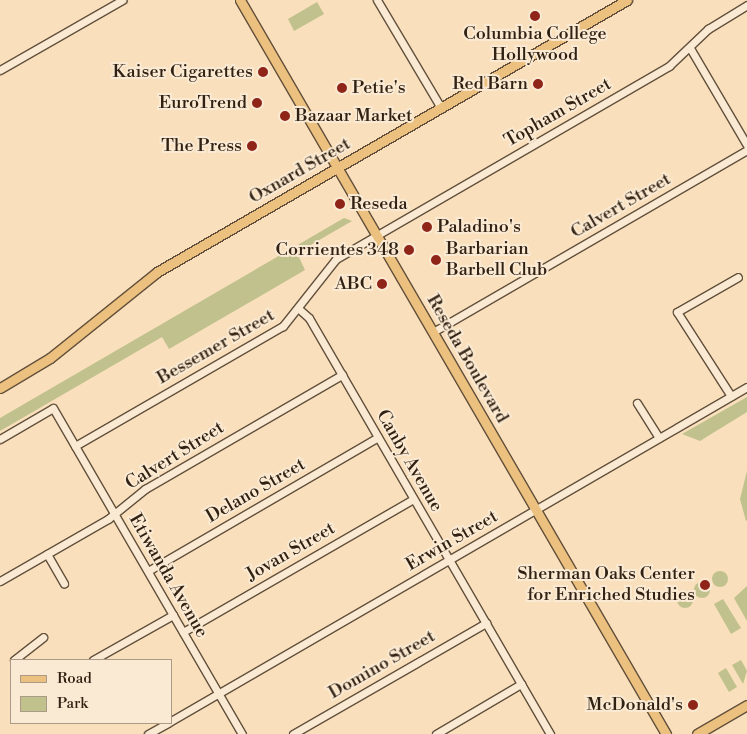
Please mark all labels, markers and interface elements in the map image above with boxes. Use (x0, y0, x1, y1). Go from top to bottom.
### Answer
marker: Columbia College Hollywood (529, 10, 541, 22)
place label: Columbia College Hollywood (463, 24, 607, 66)
place label: Kaiser Cigarettes (113, 61, 253, 83)
marker: Kaiser Cigarettes (257, 66, 269, 78)
place label: Red Barn (452, 73, 528, 95)
street label: Topham Street (501, 74, 615, 152)
place label: Petie's (352, 77, 406, 99)
marker: Red Barn (532, 78, 544, 90)
marker: Petie's (336, 82, 348, 94)
place label: EuroTrend (159, 92, 247, 114)
marker: EuroTrend (251, 97, 263, 109)
place label: Bazaar Market (295, 105, 412, 127)
marker: Bazaar Market (279, 110, 291, 122)
street label: Oxnard Street (245, 133, 355, 209)
place label: The Press (161, 135, 242, 157)
marker: The Press (246, 140, 258, 152)
street label: Calvert Street (567, 169, 675, 243)
place label: Reseda (350, 193, 408, 215)
marker: Reseda (334, 198, 346, 210)
place label: Paladino's (437, 216, 521, 238)
marker: Paladino's (421, 221, 433, 233)
place label: Corrientes 348 (276, 239, 399, 261)
place label: Barbarian Barbell Club (446, 239, 547, 282)
marker: Corrientes 348 (403, 244, 415, 256)
marker: Barbarian Barbell Club (430, 254, 442, 266)
place label: ABC (335, 273, 372, 295)
marker: ABC (376, 278, 388, 290)
street label: Reseda Boulevard (421, 291, 513, 427)
street label: Bessemer Street (154, 305, 278, 389)
street label: Canby Avenue (371, 406, 447, 516)
street label: Calvert Street (122, 417, 228, 495)
street label: Delano Street (203, 454, 309, 528)
street label: Erwin Street (402, 506, 502, 576)
street label: Etiwanda Avenue (124, 510, 212, 642)
street label: Jovan Street (243, 518, 339, 586)
place label: Sherman Oaks Center for Enriched Studies (517, 564, 695, 606)
marker: Sherman Oaks Center for Enriched Studies (699, 579, 711, 591)
street label: Domino Street (325, 626, 439, 704)
legend (10, 659, 172, 724)
text: Road (57, 669, 92, 688)
text: Park (57, 694, 88, 713)
place label: McDonald's (587, 694, 683, 716)
marker: McDonald's (687, 699, 699, 711)

